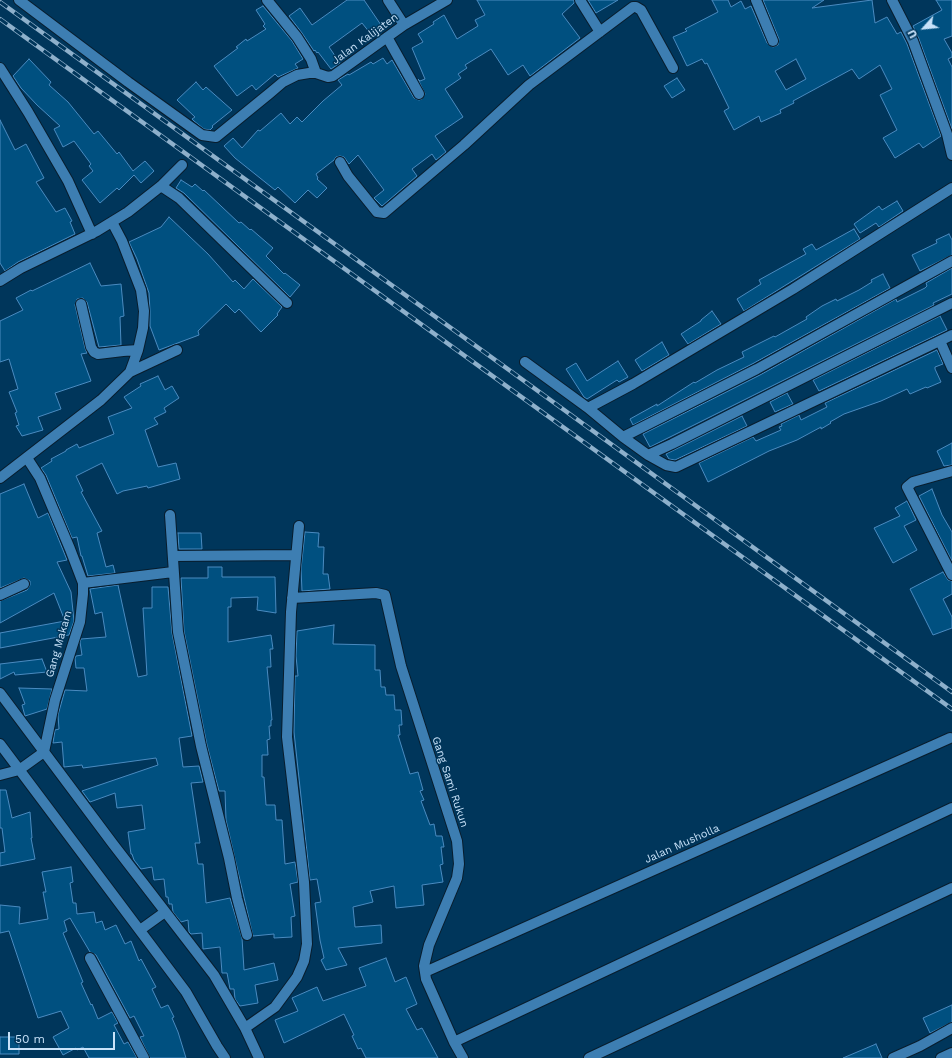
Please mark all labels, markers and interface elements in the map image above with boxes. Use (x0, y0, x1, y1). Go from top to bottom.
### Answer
north arrow (904, 8, 944, 48)
street label: Jalan Kalijaten (329, 11, 401, 67)
text: U (905, 27, 920, 40)
street label: Gang Makam (43, 609, 75, 679)
street label: Gang Sami Rukun (429, 735, 471, 829)
street label: Jalan Musholla (642, 822, 722, 866)
scale bar (10, 1024, 117, 1050)
text: 50 m (15, 1032, 45, 1046)

